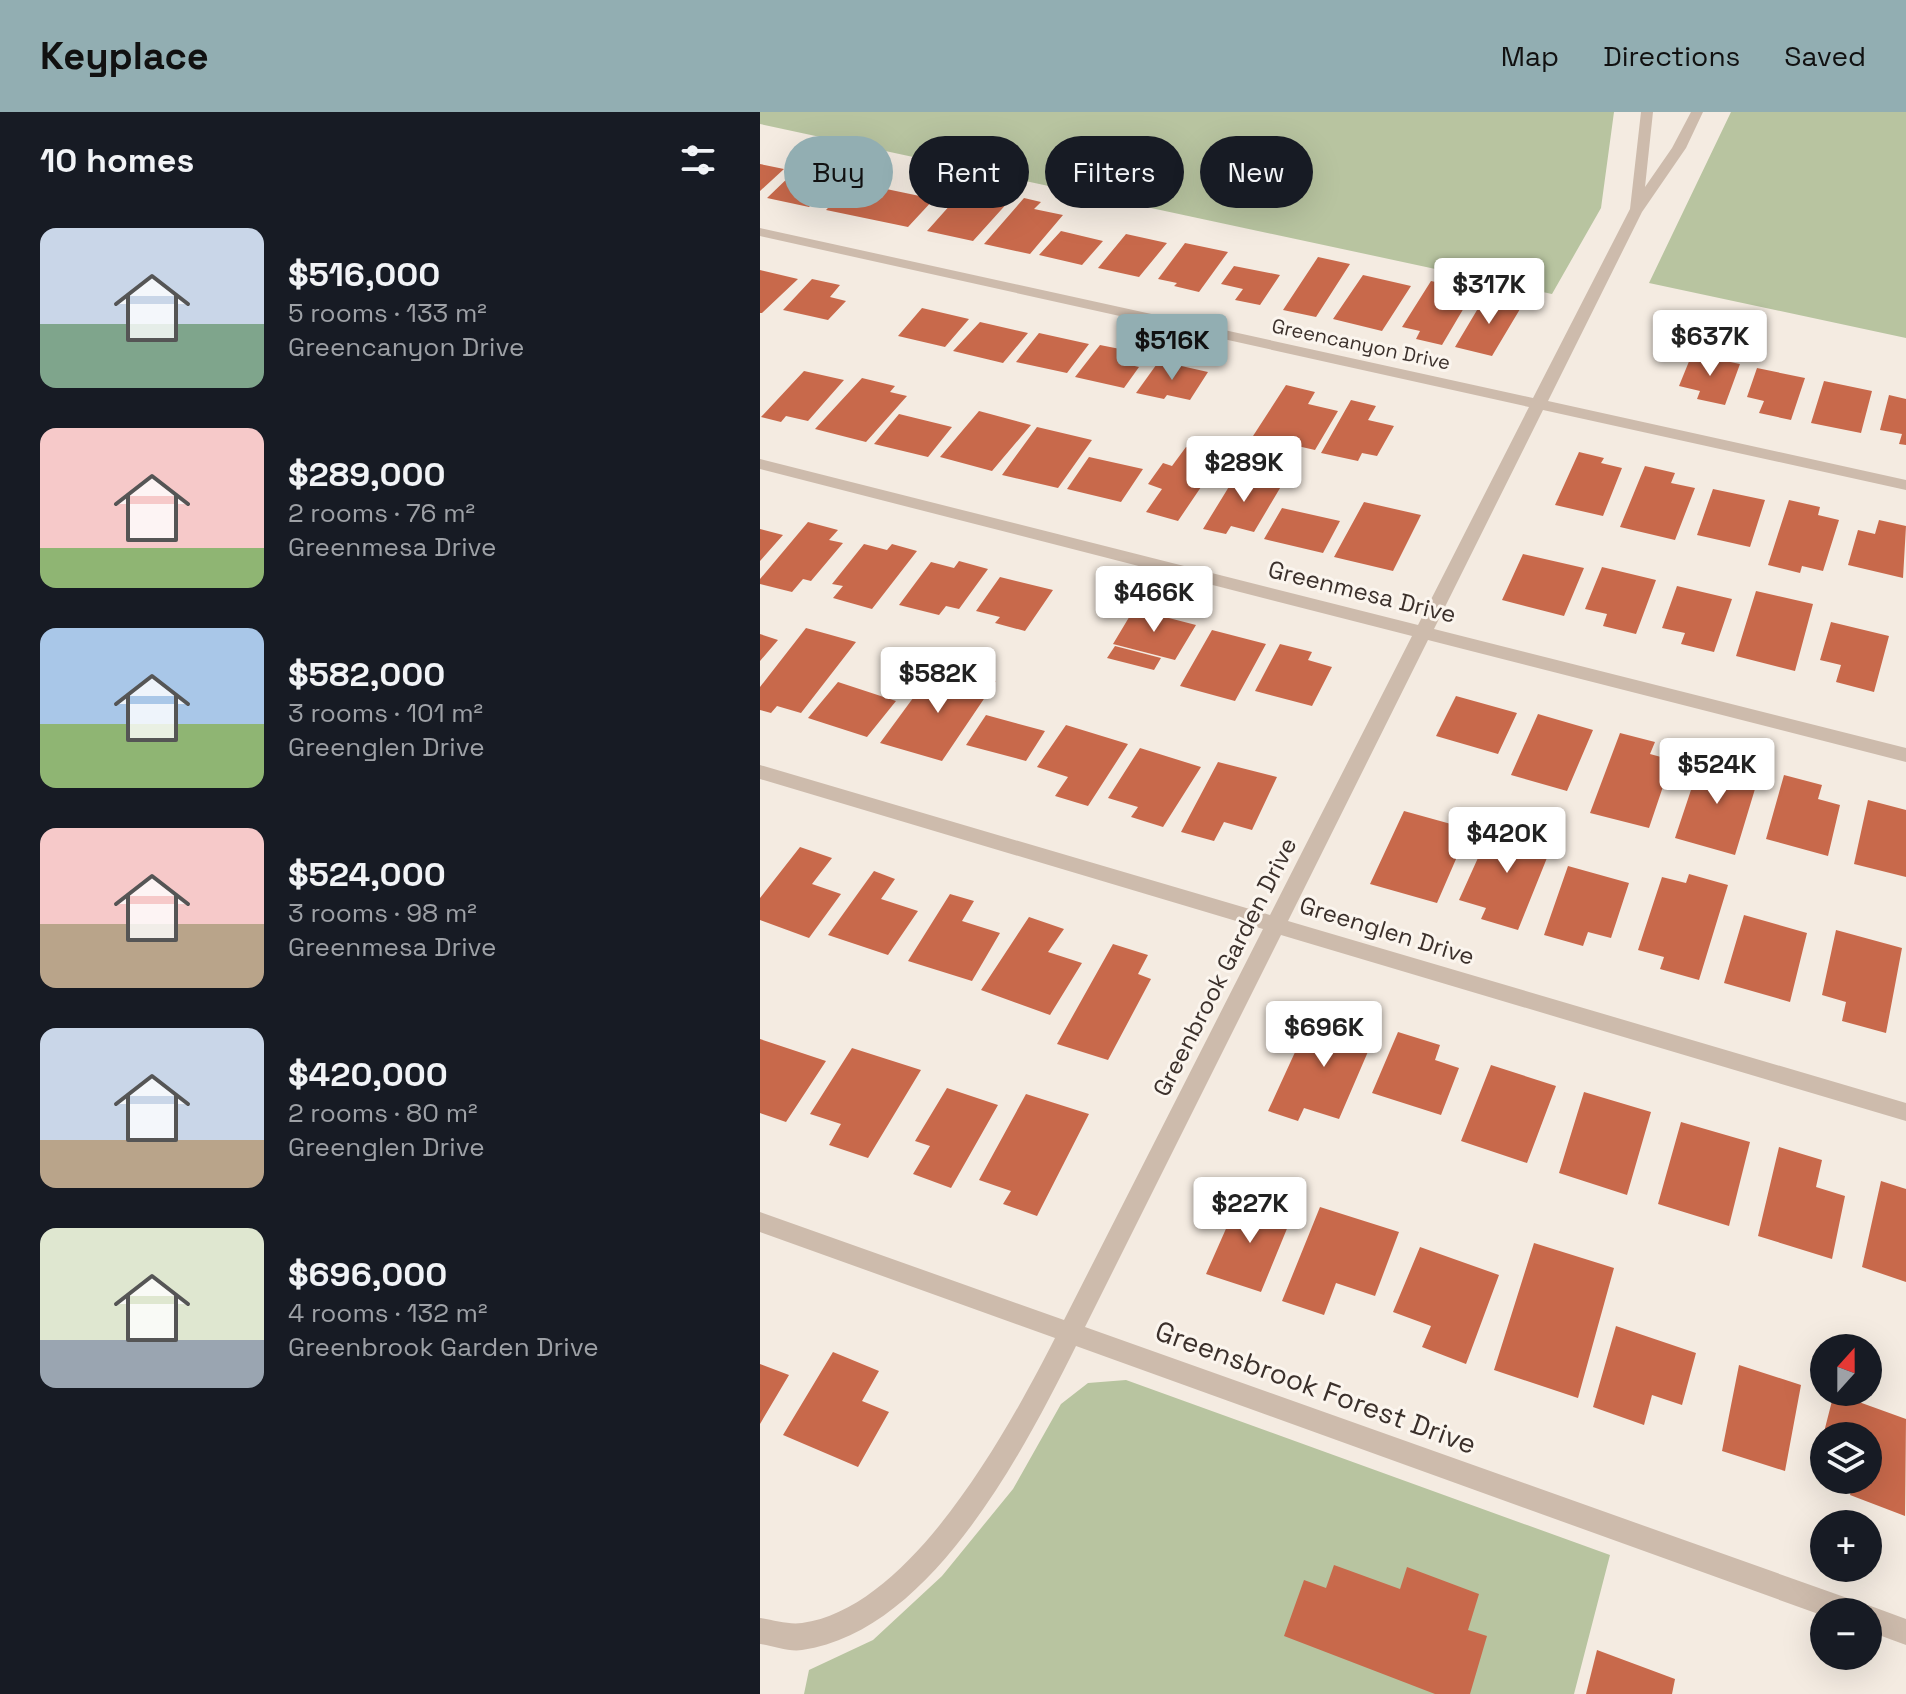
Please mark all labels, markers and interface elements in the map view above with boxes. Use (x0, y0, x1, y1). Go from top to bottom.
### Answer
text: Keyplace (40, 32, 209, 80)
text: Map (1501, 38, 1559, 74)
text: Directions (1603, 38, 1740, 74)
text: Saved (1784, 38, 1866, 74)
chip: Buy (784, 136, 893, 208)
chip: Rent (909, 136, 1029, 208)
chip: Filters (1045, 136, 1184, 208)
chip: New (1200, 136, 1313, 208)
icon: filters (676, 138, 720, 182)
text: 10 homes (40, 139, 194, 182)
text: $516,000 (288, 253, 440, 296)
pin: $317K (1433, 258, 1545, 326)
icon: home (104, 260, 200, 356)
text: $317K (1452, 267, 1526, 301)
text: 5 rooms · 133 m² (288, 296, 487, 330)
pin: $637K (1654, 310, 1766, 378)
street label: Greencanyon Drive (1269, 312, 1453, 376)
pin: $516K (1116, 314, 1228, 382)
text: $637K (1671, 319, 1749, 353)
text: $516K (1135, 323, 1209, 357)
text: Greencanyon Drive (288, 330, 524, 364)
pin: $289K (1188, 436, 1300, 504)
text: $289K (1204, 445, 1284, 479)
text: $289,000 (288, 453, 446, 496)
icon: home (104, 460, 200, 556)
text: 2 rooms · 76 m² (288, 496, 475, 530)
text: Greenmesa Drive (288, 530, 496, 564)
street label: Greenmesa Drive (1265, 553, 1459, 630)
pin: $466K (1098, 566, 1210, 634)
text: $466K (1114, 575, 1194, 609)
pin: $582K (882, 647, 994, 715)
text: $582,000 (288, 653, 445, 696)
text: $582K (899, 656, 977, 690)
icon: home (104, 660, 200, 756)
text: 3 rooms · 101 m² (288, 696, 483, 730)
text: Greenglen Drive (288, 730, 485, 764)
pin: $524K (1661, 738, 1773, 806)
text: $524K (1678, 747, 1757, 781)
pin: $420K (1451, 807, 1563, 875)
text: $420K (1467, 816, 1547, 850)
street label: Greenbrook Garden Drive (1146, 832, 1303, 1102)
text: $524,000 (288, 853, 446, 896)
icon: home (104, 860, 200, 956)
street label: Greenglen Drive (1296, 889, 1478, 972)
text: 3 rooms · 98 m² (288, 896, 477, 930)
text: Greenmesa Drive (288, 930, 496, 964)
pin: $696K (1268, 1001, 1380, 1069)
text: $696K (1284, 1010, 1364, 1044)
text: $420,000 (288, 1053, 448, 1096)
icon: home (104, 1060, 200, 1156)
text: 2 rooms · 80 m² (288, 1096, 478, 1130)
text: Greenglen Drive (288, 1130, 485, 1164)
pin: $227K (1194, 1177, 1306, 1245)
text: $227K (1211, 1186, 1289, 1220)
text: $696,000 (288, 1253, 447, 1296)
icon: home (104, 1260, 200, 1356)
text: 4 rooms · 132 m² (288, 1296, 488, 1330)
street label: Greensbrook Forest Drive (1151, 1312, 1481, 1462)
text: Greenbrook Garden Drive (288, 1330, 599, 1364)
north arrow (1810, 1334, 1882, 1406)
map controls (1810, 1334, 1882, 1670)
button: layers (1810, 1422, 1882, 1494)
button: + (1810, 1510, 1882, 1582)
button: − (1810, 1598, 1882, 1670)

